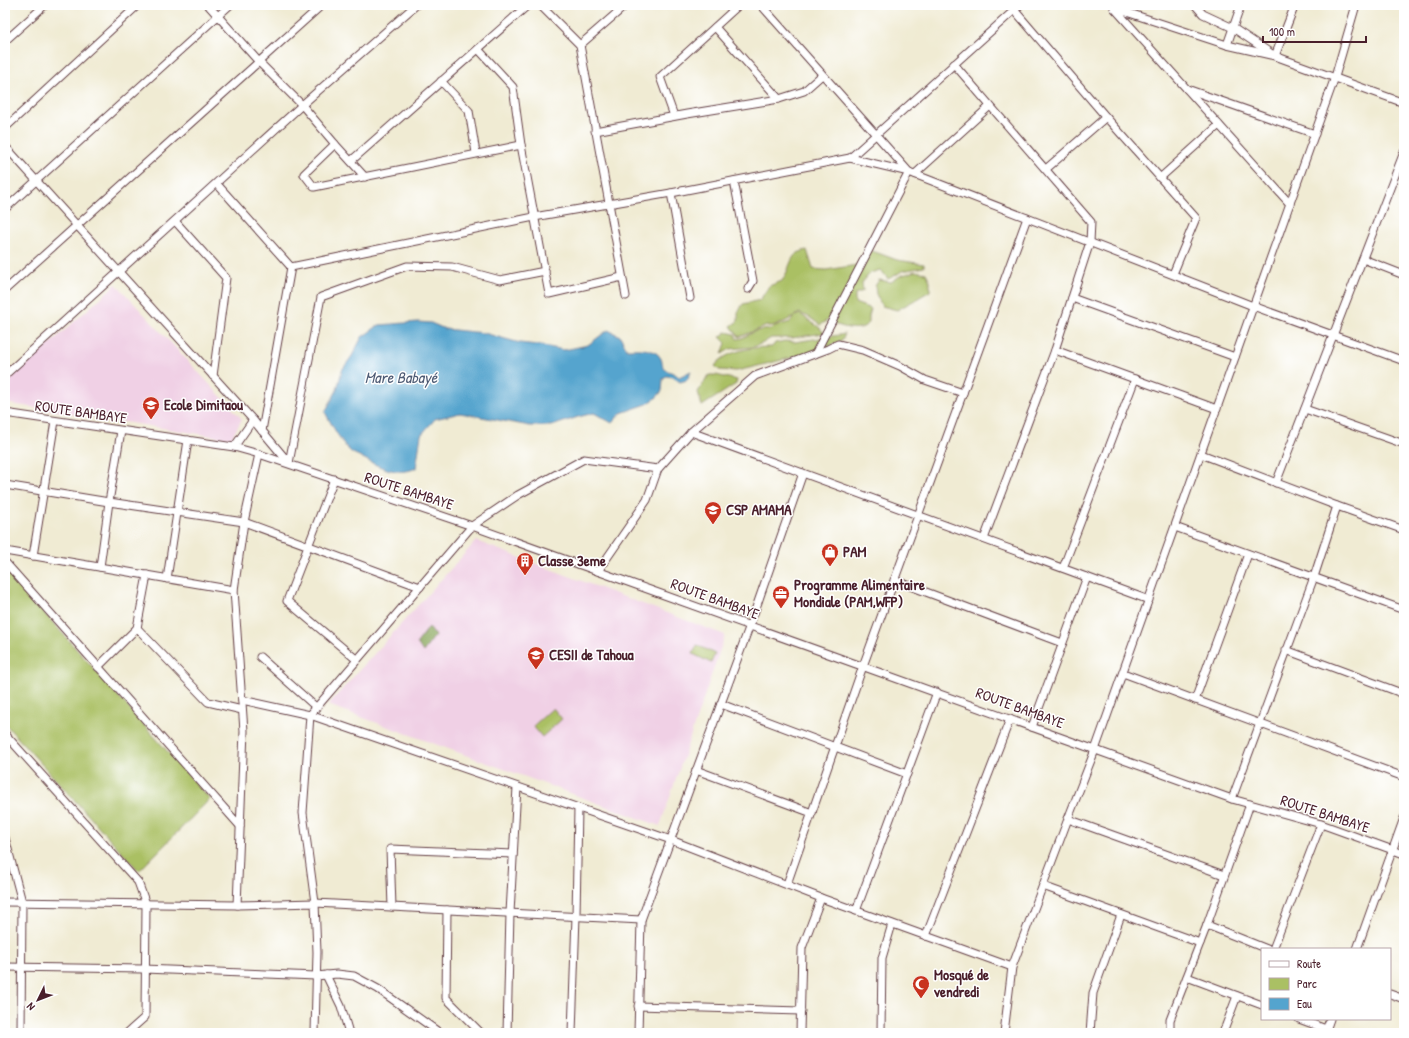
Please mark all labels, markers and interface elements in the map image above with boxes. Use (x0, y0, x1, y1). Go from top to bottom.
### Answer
scale bar (1263, 18, 1366, 44)
text: 100 m (1269, 23, 1295, 40)
water label: Mare Babayé (365, 366, 438, 388)
place label: Ecole Dimitaou (164, 394, 244, 415)
street label: ROUTE BAMBAYE (34, 395, 129, 428)
school or university icon: Ecole Dimitaou (141, 395, 161, 420)
street label: ROUTE BAMBAYE (362, 466, 457, 515)
place label: CSP AMAMA (726, 499, 792, 520)
school or university icon: CSP AMAMA (703, 500, 723, 525)
place label: PAM (843, 541, 867, 562)
shop icon: PAM (820, 542, 840, 567)
place label: Classe 3eme (538, 550, 606, 571)
building icon: Classe 3eme (515, 551, 535, 576)
street label: ROUTE BAMBAYE (668, 573, 763, 624)
place label: Programme Alimentaire Mondiale (PAM,WFP) (794, 574, 925, 612)
office icon: Programme Alimentaire Mondiale (PAM,WFP) (771, 584, 791, 609)
place label: CESII de Tahoua (549, 644, 634, 665)
school or university icon: CESII de Tahoua (526, 645, 546, 670)
street label: ROUTE BAMBAYE (973, 682, 1068, 733)
street label: ROUTE BAMBAYE (1278, 789, 1373, 838)
legend (1261, 948, 1391, 1020)
text: Route (1297, 955, 1321, 972)
place label: Mosqué de vendredi (933, 964, 989, 1002)
mosque icon: Mosqué de vendredi (911, 974, 931, 999)
text: Parc (1297, 975, 1317, 992)
north arrow (18, 980, 58, 1020)
text: Eau (1297, 995, 1312, 1012)
text: N (23, 1000, 38, 1014)

